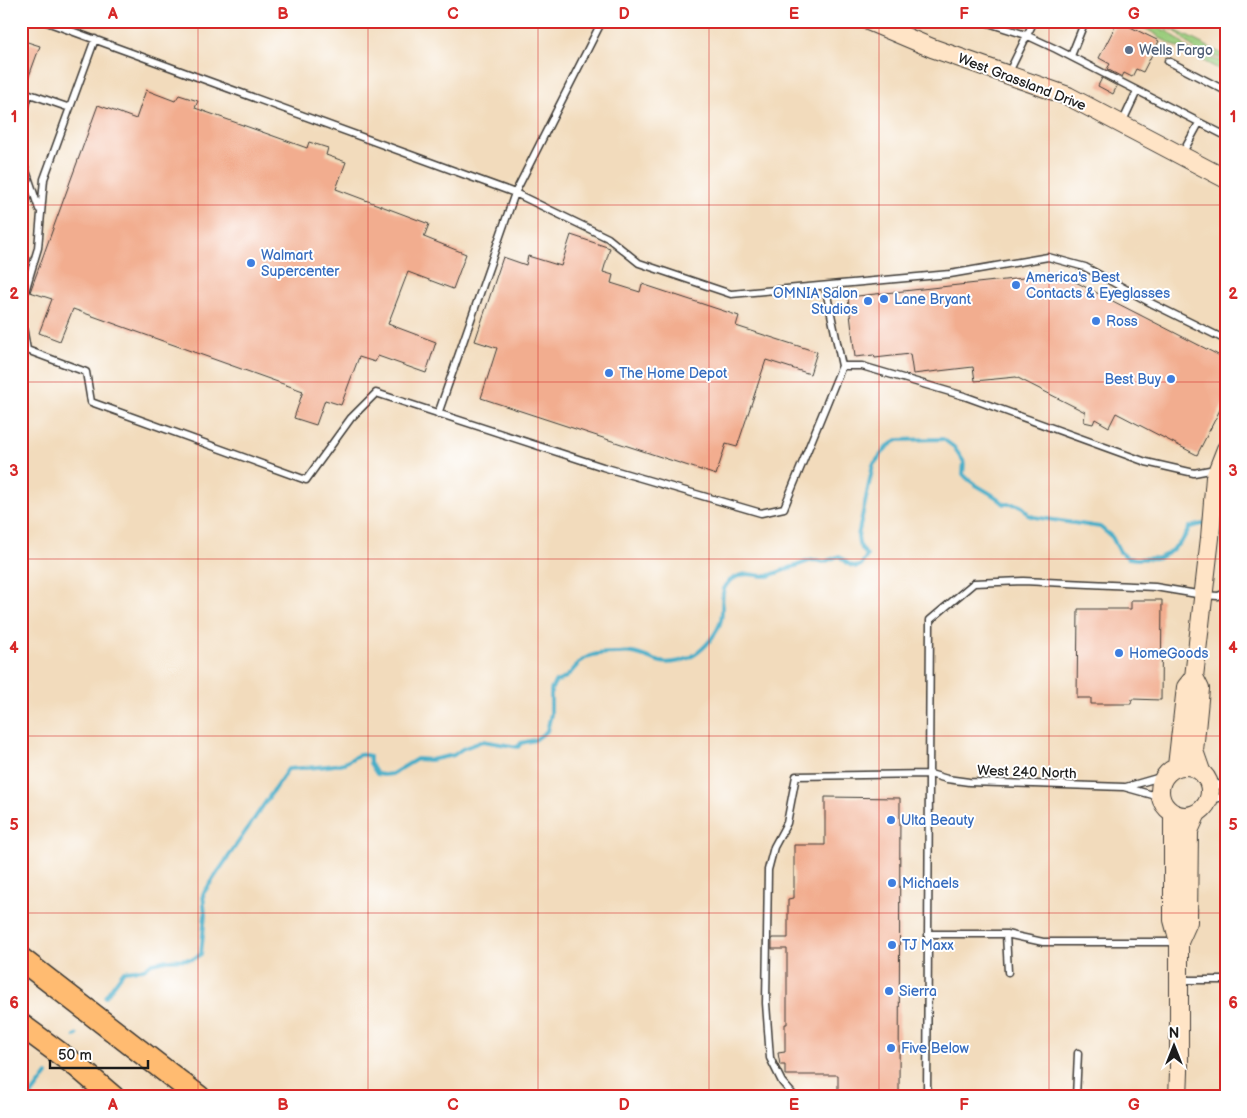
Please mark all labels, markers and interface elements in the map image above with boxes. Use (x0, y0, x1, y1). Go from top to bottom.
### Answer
text: A (107, 5, 118, 24)
text: B (277, 5, 289, 24)
text: C (447, 5, 459, 24)
text: D (618, 5, 630, 24)
text: E (789, 5, 799, 24)
text: F (959, 5, 969, 24)
text: G (1128, 5, 1140, 24)
place label: Wells Fargo (1139, 42, 1213, 59)
marker: Wells Fargo (1123, 44, 1135, 56)
street label: West Grassland Drive (956, 50, 1088, 114)
text: 1 (11, 108, 17, 127)
text: 1 (1230, 108, 1236, 127)
place label: Walmart Supercenter (261, 247, 340, 280)
marker: Walmart Supercenter (245, 257, 257, 269)
place label: America's Best Contacts & Eyeglasses (1026, 269, 1170, 302)
marker: America's Best Contacts & Eyeglasses (1010, 279, 1022, 291)
text: 2 (9, 285, 19, 304)
place label: OMNIA Salon Studios (773, 285, 858, 318)
text: 2 (1228, 285, 1238, 304)
place label: Lane Bryant (894, 291, 972, 308)
marker: Lane Bryant (878, 293, 890, 305)
marker: OMNIA Salon Studios (862, 295, 874, 307)
place label: Ross (1106, 313, 1138, 330)
marker: Ross (1090, 315, 1102, 327)
place label: The Home Depot (619, 365, 728, 382)
marker: The Home Depot (603, 367, 615, 379)
place label: Best Buy (1104, 371, 1162, 388)
marker: Best Buy (1165, 373, 1177, 385)
text: 3 (9, 462, 19, 481)
text: 3 (1228, 462, 1238, 481)
text: 4 (9, 639, 19, 658)
text: 4 (1228, 639, 1238, 658)
place label: HomeGoods (1129, 645, 1208, 662)
marker: HomeGoods (1113, 647, 1125, 659)
street label: West 240 North (977, 762, 1077, 782)
place label: Ulta Beauty (901, 812, 975, 829)
marker: Ulta Beauty (885, 814, 897, 826)
text: 5 (9, 816, 19, 835)
text: 5 (1228, 816, 1238, 835)
place label: Michaels (902, 875, 959, 892)
marker: Michaels (886, 877, 898, 889)
place label: TJ Maxx (902, 937, 954, 954)
marker: TJ Maxx (886, 939, 898, 951)
place label: Sierra (899, 983, 937, 1000)
marker: Sierra (883, 985, 895, 997)
text: 6 (9, 994, 19, 1013)
text: 6 (1228, 994, 1238, 1013)
north arrow (1150, 1020, 1200, 1070)
text: N (1169, 1025, 1179, 1042)
scale bar (50, 1038, 148, 1070)
place label: Five Below (901, 1040, 970, 1057)
marker: Five Below (885, 1042, 897, 1054)
text: 50 m (58, 1046, 92, 1065)
text: A (107, 1096, 118, 1115)
text: B (277, 1096, 289, 1115)
text: C (447, 1096, 459, 1115)
text: D (618, 1096, 630, 1115)
text: E (789, 1096, 799, 1115)
text: F (959, 1096, 969, 1115)
text: G (1128, 1096, 1140, 1115)

